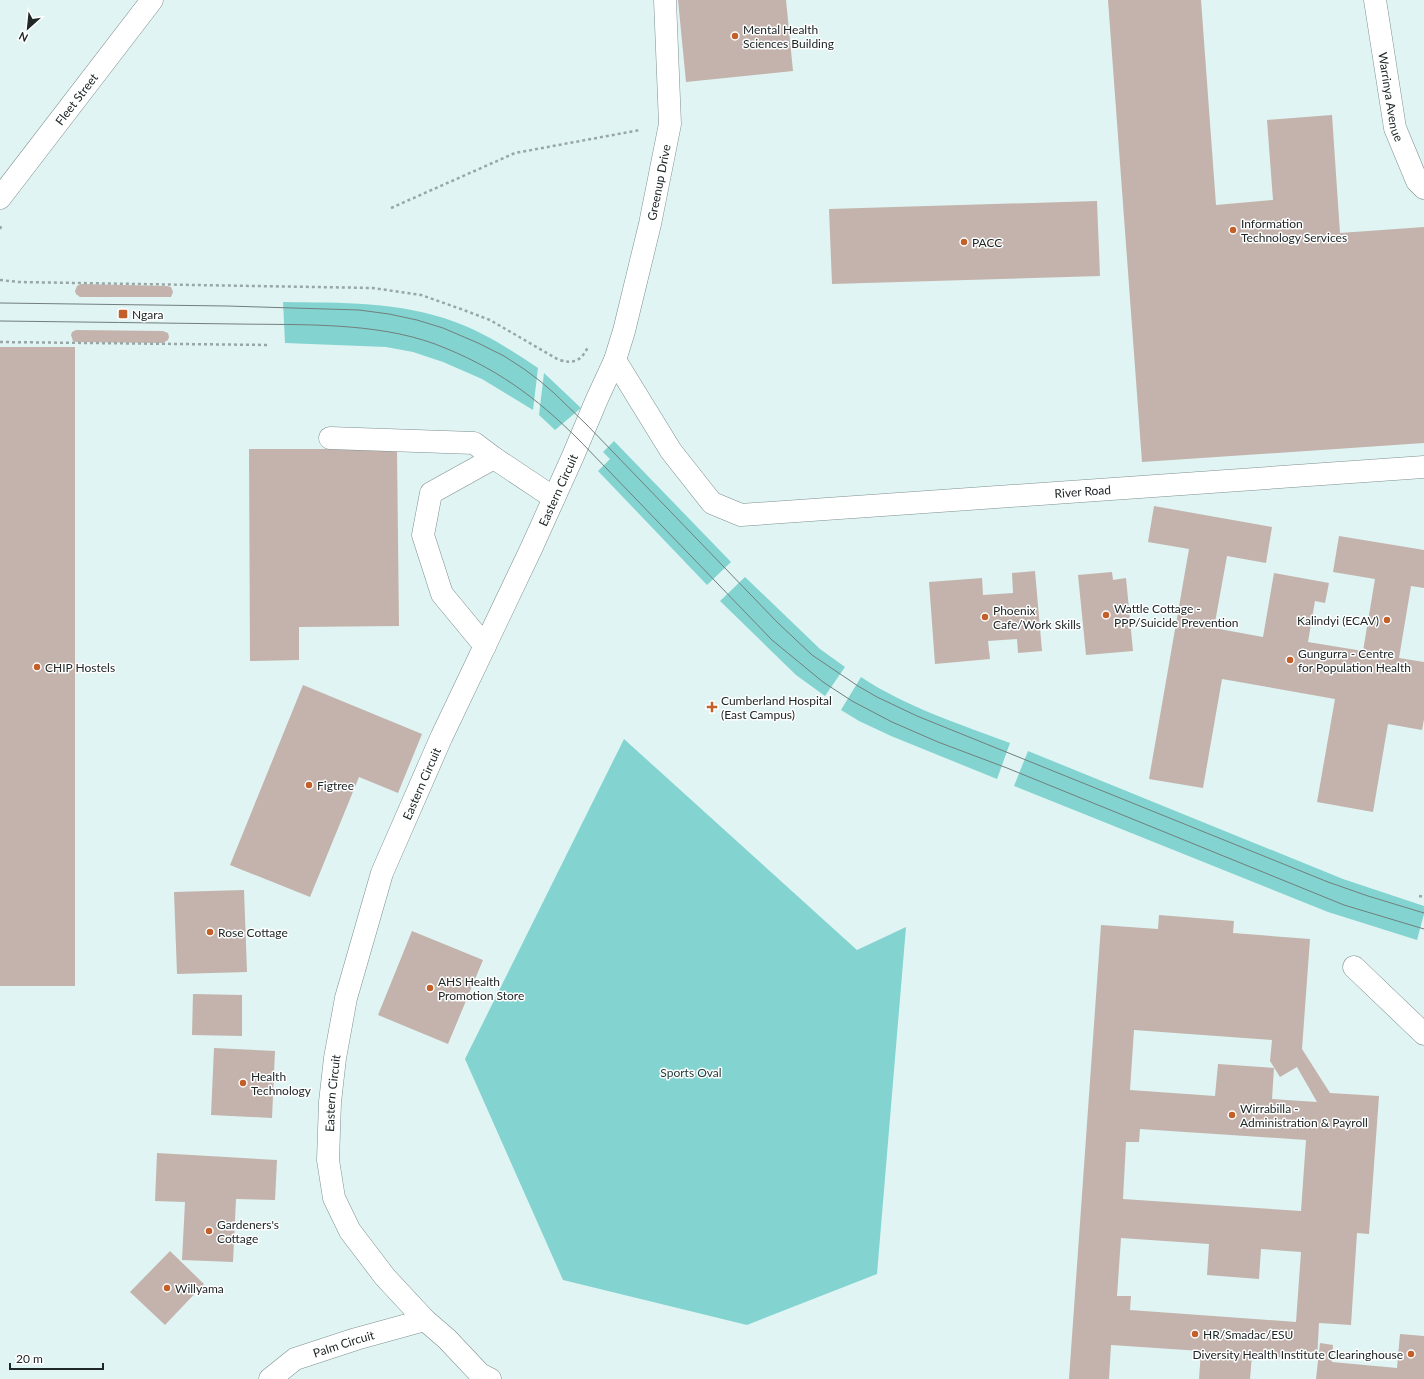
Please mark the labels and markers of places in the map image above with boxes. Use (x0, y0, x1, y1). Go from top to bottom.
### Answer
place label: Mental Health Sciences Building (743, 22, 834, 51)
marker: Mental Health Sciences Building (730, 31, 740, 41)
place label: Information Technology Services (1241, 216, 1347, 245)
marker: Information Technology Services (1228, 225, 1238, 235)
place label: PACC (972, 235, 1002, 250)
marker: PACC (959, 237, 969, 247)
place label: Ngara (132, 307, 163, 322)
marker: Ngara (117, 308, 129, 320)
place label: Wattle Cottage - PPP/Suicide Prevention (1114, 601, 1238, 630)
place label: Phoenix Cafe/Work Skills (993, 603, 1081, 632)
marker: Wattle Cottage - PPP/Suicide Prevention (1101, 610, 1111, 620)
marker: Phoenix Cafe/Work Skills (980, 612, 990, 622)
place label: Kalindyi (ECAV) (1297, 613, 1379, 628)
marker: Kalindyi (ECAV) (1382, 615, 1392, 625)
place label: Gungurra - Centre for Population Health (1298, 646, 1411, 675)
marker: Gungurra - Centre for Population Health (1285, 655, 1295, 665)
place label: CHIP Hostels (45, 660, 115, 675)
marker: CHIP Hostels (32, 662, 42, 672)
place label: Cumberland Hospital (East Campus) (721, 693, 832, 722)
marker: Cumberland Hospital (East Campus) (706, 701, 718, 713)
place label: Figtree (317, 778, 354, 793)
marker: Figtree (304, 780, 314, 790)
place label: Rose Cottage (218, 925, 288, 940)
marker: Rose Cottage (205, 927, 215, 937)
place label: AHS Health Promotion Store (438, 974, 524, 1003)
marker: AHS Health Promotion Store (425, 983, 435, 993)
place label: Health Technology (251, 1069, 312, 1098)
marker: Health Technology (238, 1078, 248, 1088)
place label: Wirrabilla - Administration & Payroll (1240, 1101, 1368, 1130)
marker: Wirrabilla - Administration & Payroll (1227, 1110, 1237, 1120)
place label: Gardeners's Cottage (217, 1217, 279, 1246)
marker: Gardeners's Cottage (204, 1226, 214, 1236)
place label: Willyama (175, 1281, 224, 1296)
marker: Willyama (162, 1283, 172, 1293)
place label: HR/Smadac/ESU (1203, 1327, 1293, 1342)
marker: HR/Smadac/ESU (1190, 1329, 1200, 1339)
place label: Diversity Health Institute Clearinghouse (1193, 1347, 1403, 1362)
marker: Diversity Health Institute Clearinghouse (1406, 1349, 1416, 1359)

